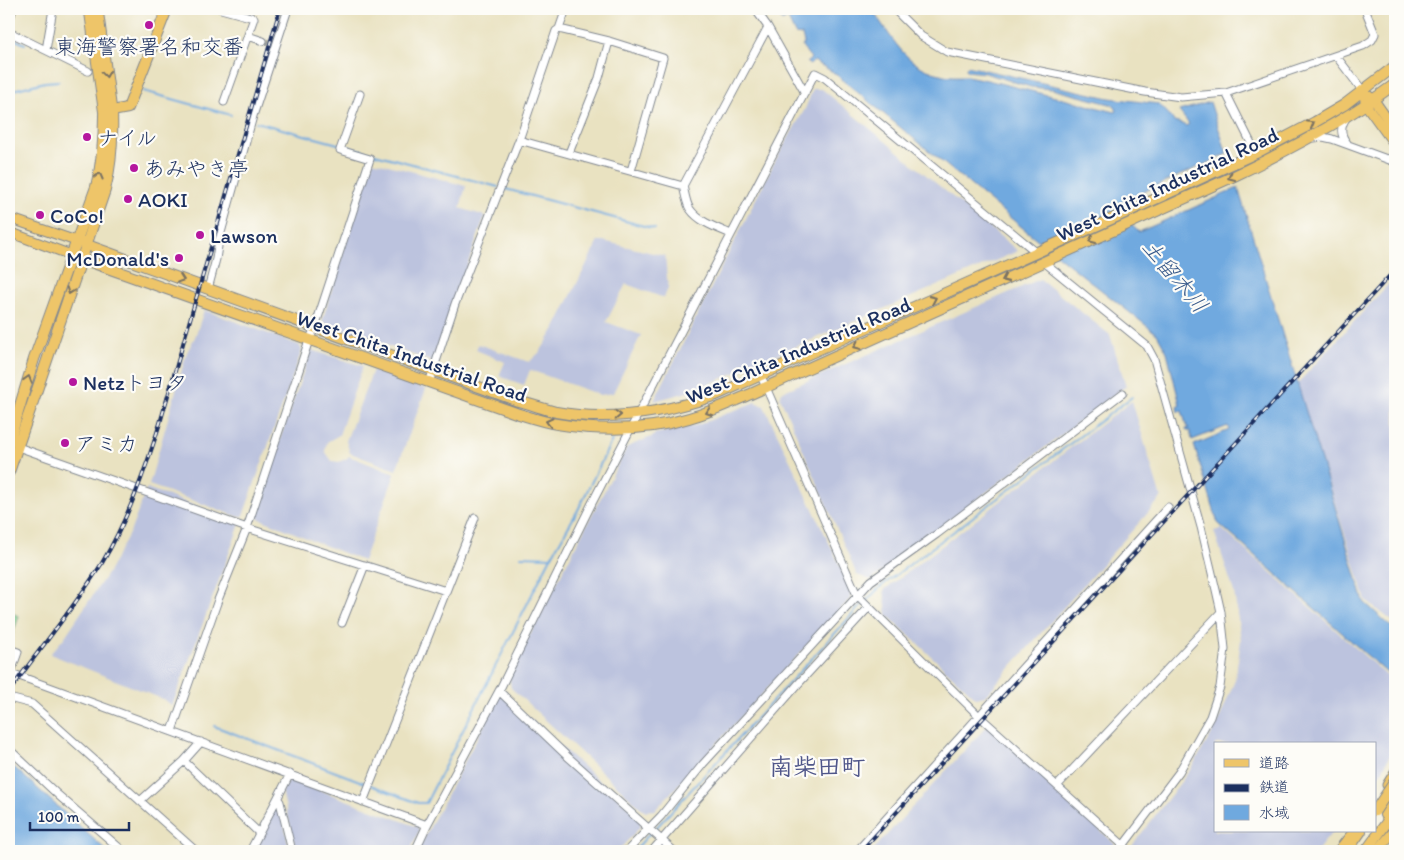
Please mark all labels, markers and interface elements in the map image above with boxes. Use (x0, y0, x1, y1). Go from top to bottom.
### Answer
marker: 東海警察署名和交番 (143, 19, 155, 31)
place label: 東海警察署名和交番 (55, 34, 244, 59)
one-way arrow (101, 70, 111, 79)
street label: West Chita Industrial Road (1052, 121, 1282, 247)
one-way arrow (1306, 121, 1315, 131)
place label: ナイル (97, 125, 157, 150)
marker: ナイル (81, 131, 93, 143)
place label: あみやき亭 (144, 156, 249, 181)
marker: あみやき亭 (128, 162, 140, 174)
one-way arrow (1227, 171, 1236, 182)
one-way arrow (93, 172, 104, 181)
place label: AOKI (138, 187, 188, 212)
marker: AOKI (122, 193, 134, 205)
place label: CoCo! (50, 203, 104, 228)
marker: CoCo! (34, 209, 46, 221)
place label: Lawson (210, 223, 278, 248)
marker: Lawson (194, 229, 206, 241)
one-way arrow (1088, 233, 1097, 244)
water label: 土留木川 (1136, 234, 1214, 318)
place label: McDonald's (66, 246, 169, 271)
marker: McDonald's (173, 252, 185, 264)
one-way arrow (1001, 272, 1010, 283)
one-way arrow (177, 273, 185, 283)
one-way arrow (66, 286, 76, 295)
street label: West Chita Industrial Road (682, 291, 914, 409)
one-way arrow (928, 294, 937, 305)
street label: West Chita Industrial Road (293, 305, 531, 407)
one-way arrow (853, 340, 862, 351)
place label: Netzトヨタ (83, 370, 188, 395)
one-way arrow (22, 375, 32, 383)
marker: Netzトヨタ (67, 376, 79, 388)
one-way arrow (705, 406, 713, 416)
one-way arrow (615, 410, 623, 420)
one-way arrow (544, 417, 553, 428)
place label: アミカ (75, 431, 138, 456)
marker: アミカ (59, 437, 71, 449)
legend (1214, 742, 1376, 832)
district label: 南柴田町 (769, 752, 865, 781)
text: 道路 (1259, 754, 1289, 772)
text: 鉄道 (1259, 778, 1289, 796)
scale bar (30, 800, 129, 832)
text: 水域 (1259, 804, 1289, 822)
text: 100 m (38, 808, 80, 826)

